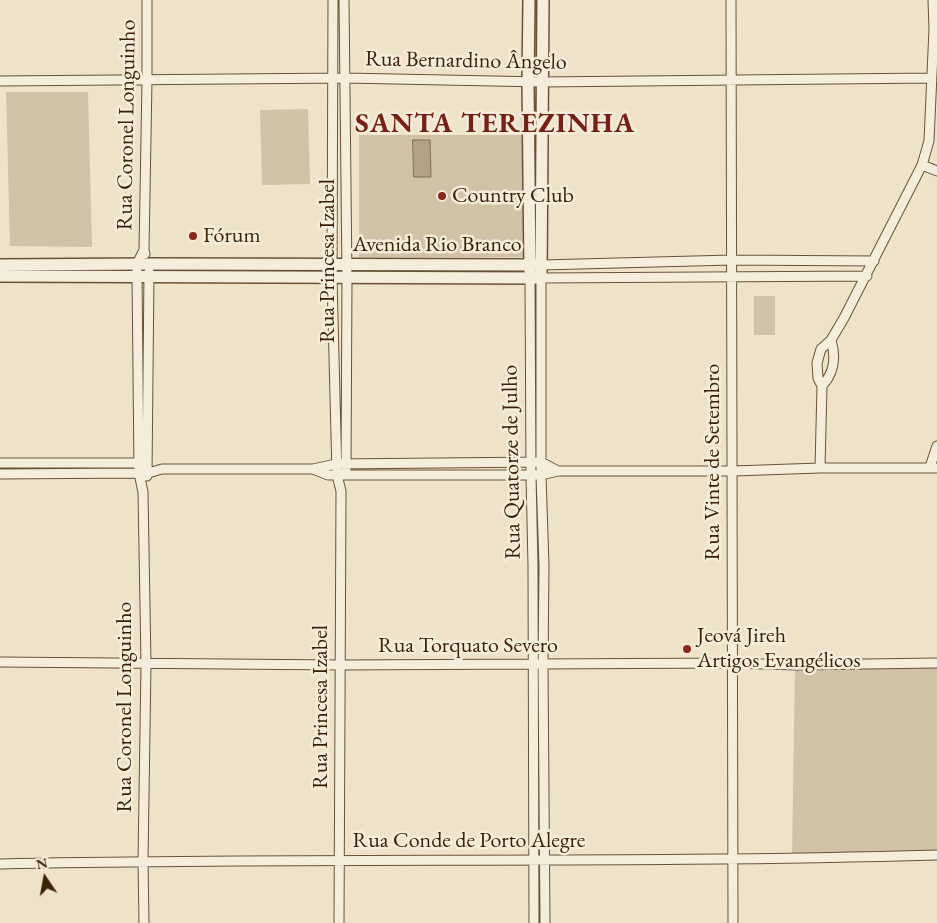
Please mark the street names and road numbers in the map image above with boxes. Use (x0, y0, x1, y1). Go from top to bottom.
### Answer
street label: Rua Coronel Longuinho (112, 19, 142, 231)
street label: Rua Bernardino Ângelo (365, 46, 567, 76)
street label: Rua Princesa Izabel (315, 179, 341, 343)
street label: Avenida Rio Branco (352, 232, 522, 258)
street label: Rua Quatorze de Julho (497, 364, 527, 560)
street label: Rua Vinte de Setembro (700, 364, 726, 560)
street label: Rua Coronel Longuinho (112, 602, 138, 812)
street label: Rua Princesa Izabel (308, 625, 334, 789)
street label: Rua Torquato Severo (378, 633, 558, 659)
street label: Rua Conde de Porto Alegre (353, 828, 585, 854)

